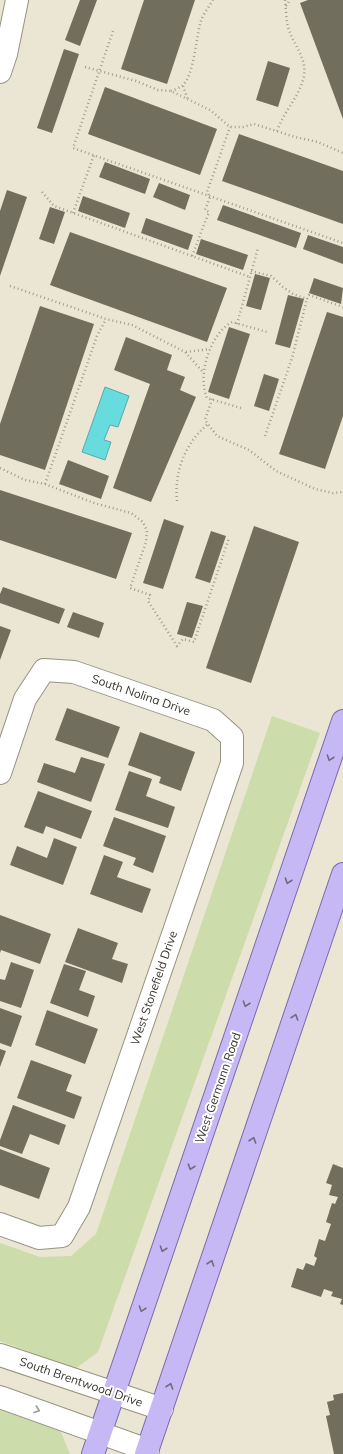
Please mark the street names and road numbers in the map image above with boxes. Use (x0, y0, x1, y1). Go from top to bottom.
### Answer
street label: South Nolina Drive (90, 671, 193, 718)
street label: West Stonefield Drive (127, 929, 180, 1047)
street label: West Germann Road (191, 1030, 244, 1145)
street label: South Brentwood Drive (18, 1353, 145, 1410)

